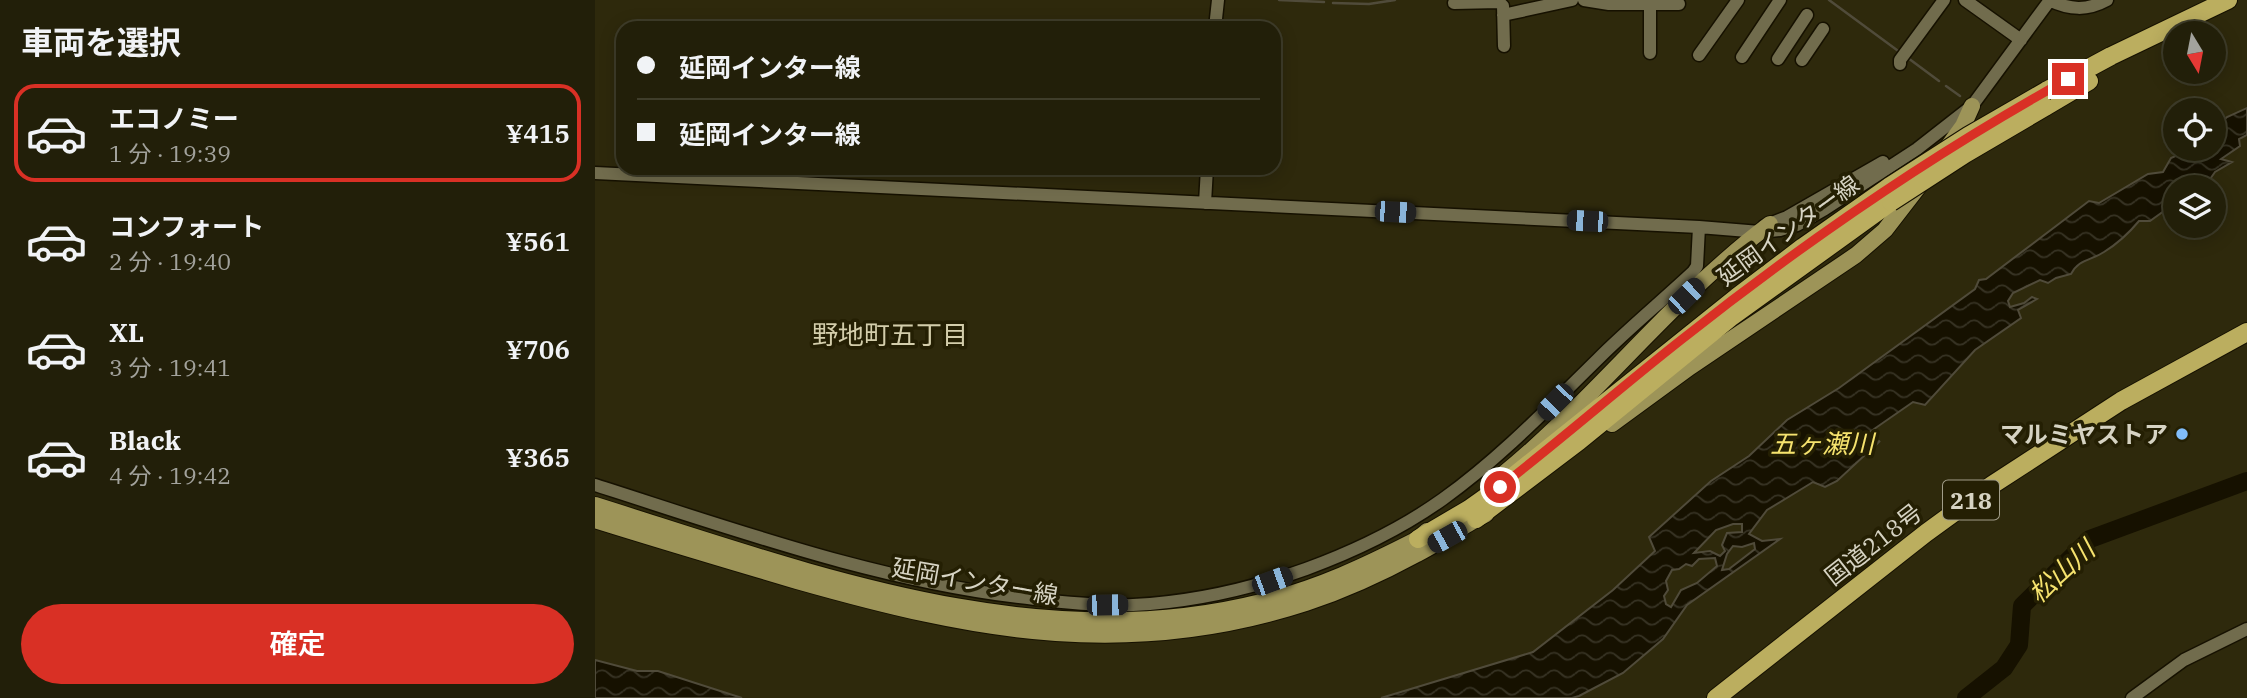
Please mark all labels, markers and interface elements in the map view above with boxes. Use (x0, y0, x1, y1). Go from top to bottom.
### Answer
text: 車両を選択 (21, 21, 181, 63)
north arrow (2163, 21, 2226, 84)
map controls (2163, 21, 2226, 238)
text: 延岡インター線 (679, 50, 861, 84)
route end (2052, 63, 2084, 95)
button: locate (2163, 98, 2226, 161)
text: エコノミー (109, 101, 239, 135)
icon: car (25, 102, 88, 165)
text: ¥415 (506, 116, 570, 150)
text: 延岡インター線 (679, 117, 861, 151)
text: 1 分 · 19:39 (109, 138, 231, 168)
street label: 延岡インター線 (1711, 168, 1865, 292)
button: layers (2163, 175, 2226, 238)
car (1374, 200, 1417, 224)
text: コンフォート (109, 209, 264, 243)
car (1566, 209, 1609, 233)
icon: car (25, 210, 88, 273)
text: ¥561 (506, 224, 570, 258)
text: 2 分 · 19:40 (109, 246, 231, 276)
car (1664, 274, 1709, 318)
text: XL (109, 315, 144, 349)
district label: 野地町五丁目 (812, 317, 968, 351)
icon: car (25, 318, 88, 381)
text: ¥706 (506, 332, 570, 366)
text: 3 分 · 19:41 (109, 352, 231, 382)
car (1533, 380, 1578, 424)
place label: マルミヤストア (2000, 418, 2168, 450)
text: Black (109, 423, 181, 457)
icon: car (25, 426, 88, 489)
water label: 五ヶ瀬川 (1770, 426, 1877, 460)
marker: マルミヤストア (2174, 426, 2190, 442)
text: ¥365 (506, 440, 570, 474)
text: 4 分 · 19:42 (109, 460, 231, 490)
route start (1484, 471, 1516, 503)
road number: 218 (1943, 480, 1999, 520)
street label: 国道218号 (1818, 496, 1928, 592)
car (1424, 518, 1471, 556)
water label: 松山川 (2021, 530, 2104, 610)
street label: 延岡インター線 (889, 551, 1061, 611)
car (1249, 564, 1296, 598)
car (1086, 594, 1129, 616)
button: 確定 (21, 604, 574, 684)

